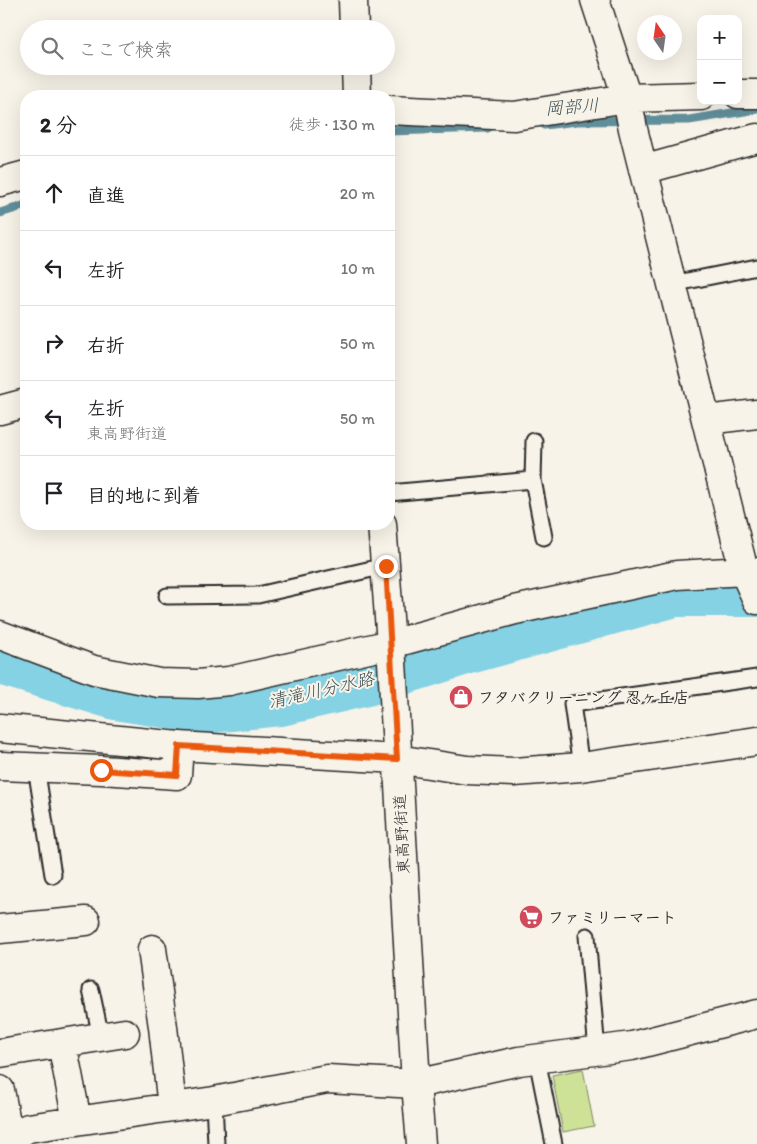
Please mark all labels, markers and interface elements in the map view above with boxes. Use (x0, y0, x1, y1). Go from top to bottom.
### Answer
north arrow (637, 15, 682, 60)
map controls (697, 15, 742, 105)
button: + (697, 15, 742, 60)
search box (20, 20, 395, 75)
icon: search (38, 34, 66, 62)
text: ここで検索 (78, 38, 173, 61)
button: − (697, 60, 742, 105)
water label: 岡部川 (544, 94, 600, 120)
text: 2 分 (40, 112, 77, 137)
text: 徒歩 · 130 m (289, 115, 375, 134)
icon: ahead (40, 179, 68, 207)
text: 直進 (87, 184, 125, 207)
text: 20 m (340, 184, 375, 203)
icon: left (40, 254, 68, 282)
text: 左折 (87, 259, 125, 282)
text: 10 m (341, 259, 375, 278)
icon: right (40, 329, 68, 357)
text: 右折 (87, 334, 125, 357)
text: 50 m (340, 334, 375, 353)
text: 左折 (87, 397, 125, 420)
icon: left (40, 404, 68, 432)
text: 50 m (340, 409, 375, 428)
text: 東高野街道 (87, 424, 167, 443)
icon: arrive (40, 479, 68, 507)
text: 目的地に到着 (87, 484, 201, 507)
route end (375, 555, 398, 578)
water label: 清滝川分水路 (266, 667, 377, 713)
shop icon: フタバクリーニング 忍ヶ丘店 (448, 684, 474, 710)
place label: フタバクリーニング 忍ヶ丘店 (478, 688, 689, 707)
route start (90, 759, 113, 782)
street label: 東高野街道 (390, 794, 413, 874)
supermarket icon: ファミリーマート (518, 904, 544, 930)
place label: ファミリーマート (548, 908, 677, 927)

